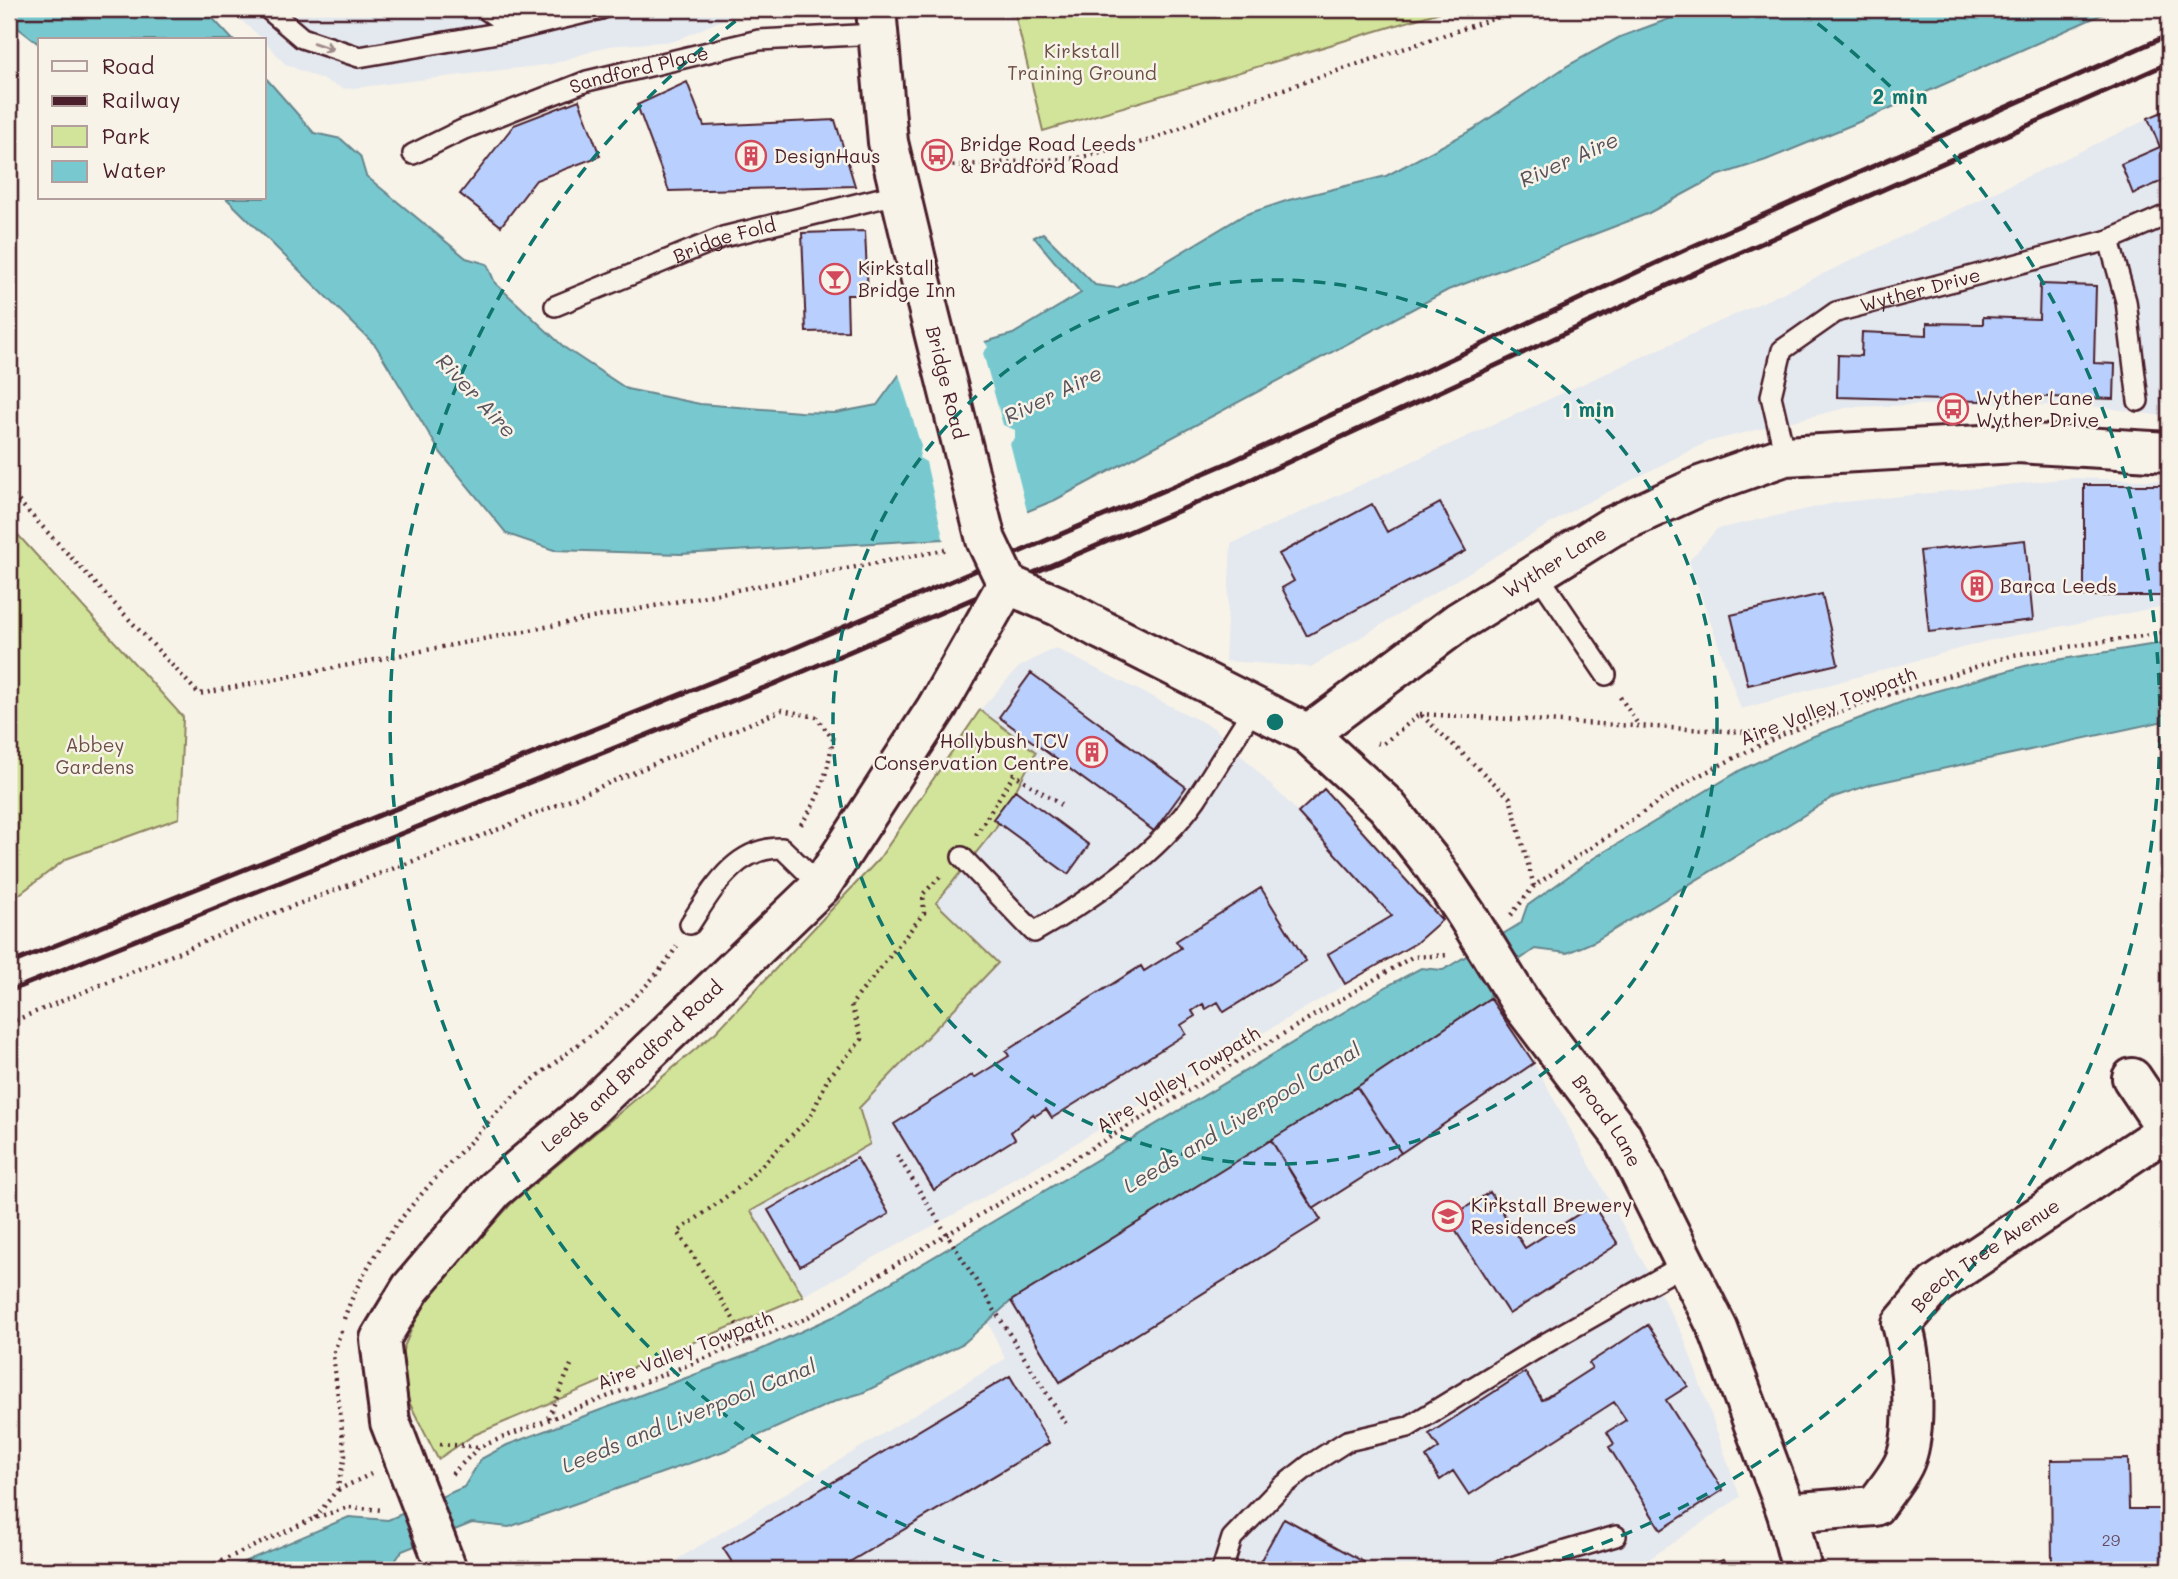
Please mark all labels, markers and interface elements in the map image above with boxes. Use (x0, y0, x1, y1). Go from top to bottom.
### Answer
legend (38, 38, 266, 200)
park label: Kirkstall Training Ground (1007, 38, 1157, 85)
street label: Sandford Place (565, 39, 711, 99)
one-way arrow (312, 41, 334, 53)
text: Road (102, 52, 154, 79)
text: 2 min (1872, 82, 1928, 109)
text: Railway (102, 86, 181, 113)
text: Park (102, 122, 150, 149)
water label: River Aire (1515, 125, 1622, 192)
place label: Bridge Road Leeds & Bradford Road (960, 131, 1136, 178)
bus stop icon: Bridge Road Leeds & Bradford Road (920, 138, 954, 172)
building icon: DesignHaus (734, 139, 768, 173)
place label: DesignHaus (774, 143, 880, 168)
text: Water (102, 156, 166, 183)
street label: Bridge Fold (669, 211, 778, 268)
place label: Kirkstall Bridge Inn (858, 255, 955, 302)
street label: Wyther Drive (1857, 261, 1983, 317)
bar icon: Kirkstall Bridge Inn (818, 262, 852, 296)
street label: Bridge Road (921, 323, 973, 442)
water label: River Aire (431, 347, 523, 443)
water label: River Aire (999, 358, 1106, 429)
place label: Wyther Lane Wyther Drive (1976, 385, 2099, 432)
bus stop icon: Wyther Lane Wyther Drive (1936, 392, 1970, 426)
text: 1 min (1562, 395, 1614, 422)
street label: Wyther Lane (1498, 520, 1611, 603)
building icon: Barca Leeds (1960, 569, 1994, 603)
place label: Barca Leeds (2000, 573, 2117, 598)
street label: Aire Valley Towpath (1736, 660, 1920, 751)
centre of rings (1263, 710, 1287, 734)
place label: Hollybush TCV Conservation Centre (874, 728, 1069, 775)
park label: Abbey Gardens (55, 732, 135, 779)
building icon: Hollybush TCV Conservation Centre (1075, 735, 1109, 769)
street label: Leeds and Bradford Road (535, 974, 728, 1157)
street label: Aire Valley Towpath (1091, 1020, 1264, 1137)
water label: Leeds and Liverpool Canal (1118, 1035, 1365, 1198)
street label: Broad Lane (1567, 1069, 1648, 1171)
place label: Kirkstall Brewery Residences (1471, 1192, 1632, 1239)
street label: Beech Tree Avenue (1905, 1192, 2064, 1317)
school or university icon: Kirkstall Brewery Residences (1431, 1199, 1465, 1233)
street label: Aire Valley Towpath (593, 1304, 777, 1395)
water label: Leeds and Liverpool Canal (557, 1351, 820, 1478)
house number: 29 (2102, 1529, 2120, 1550)

